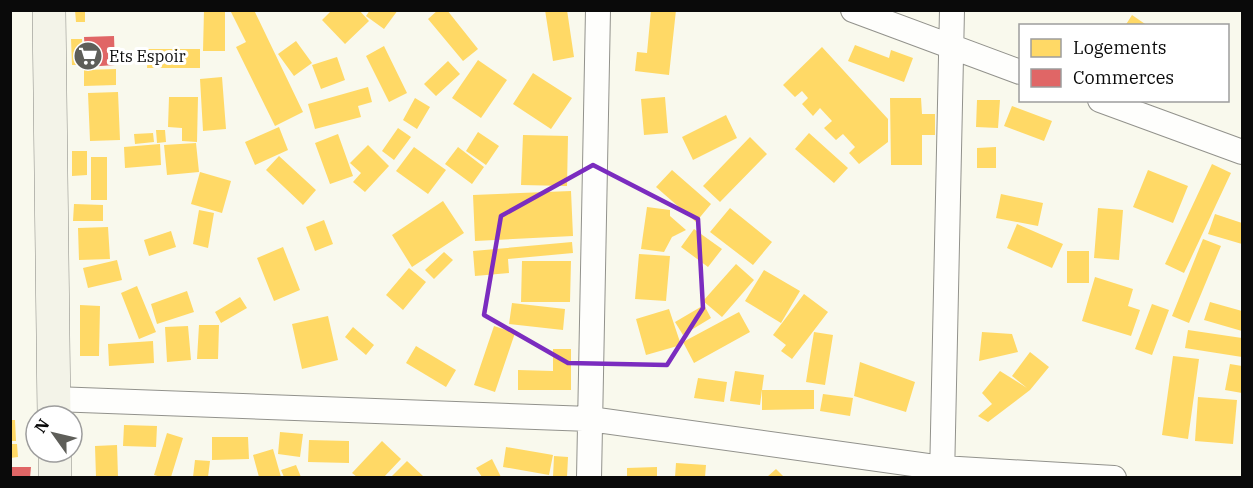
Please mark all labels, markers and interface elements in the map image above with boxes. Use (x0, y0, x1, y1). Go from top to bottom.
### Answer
legend (1019, 24, 1229, 102)
text: Logements (1073, 36, 1167, 59)
supermarket icon: Ets Espoir (72, 40, 104, 72)
place label: Ets Espoir (109, 46, 186, 66)
text: Commerces (1073, 66, 1174, 89)
north arrow (24, 404, 84, 464)
text: N (30, 415, 53, 436)

